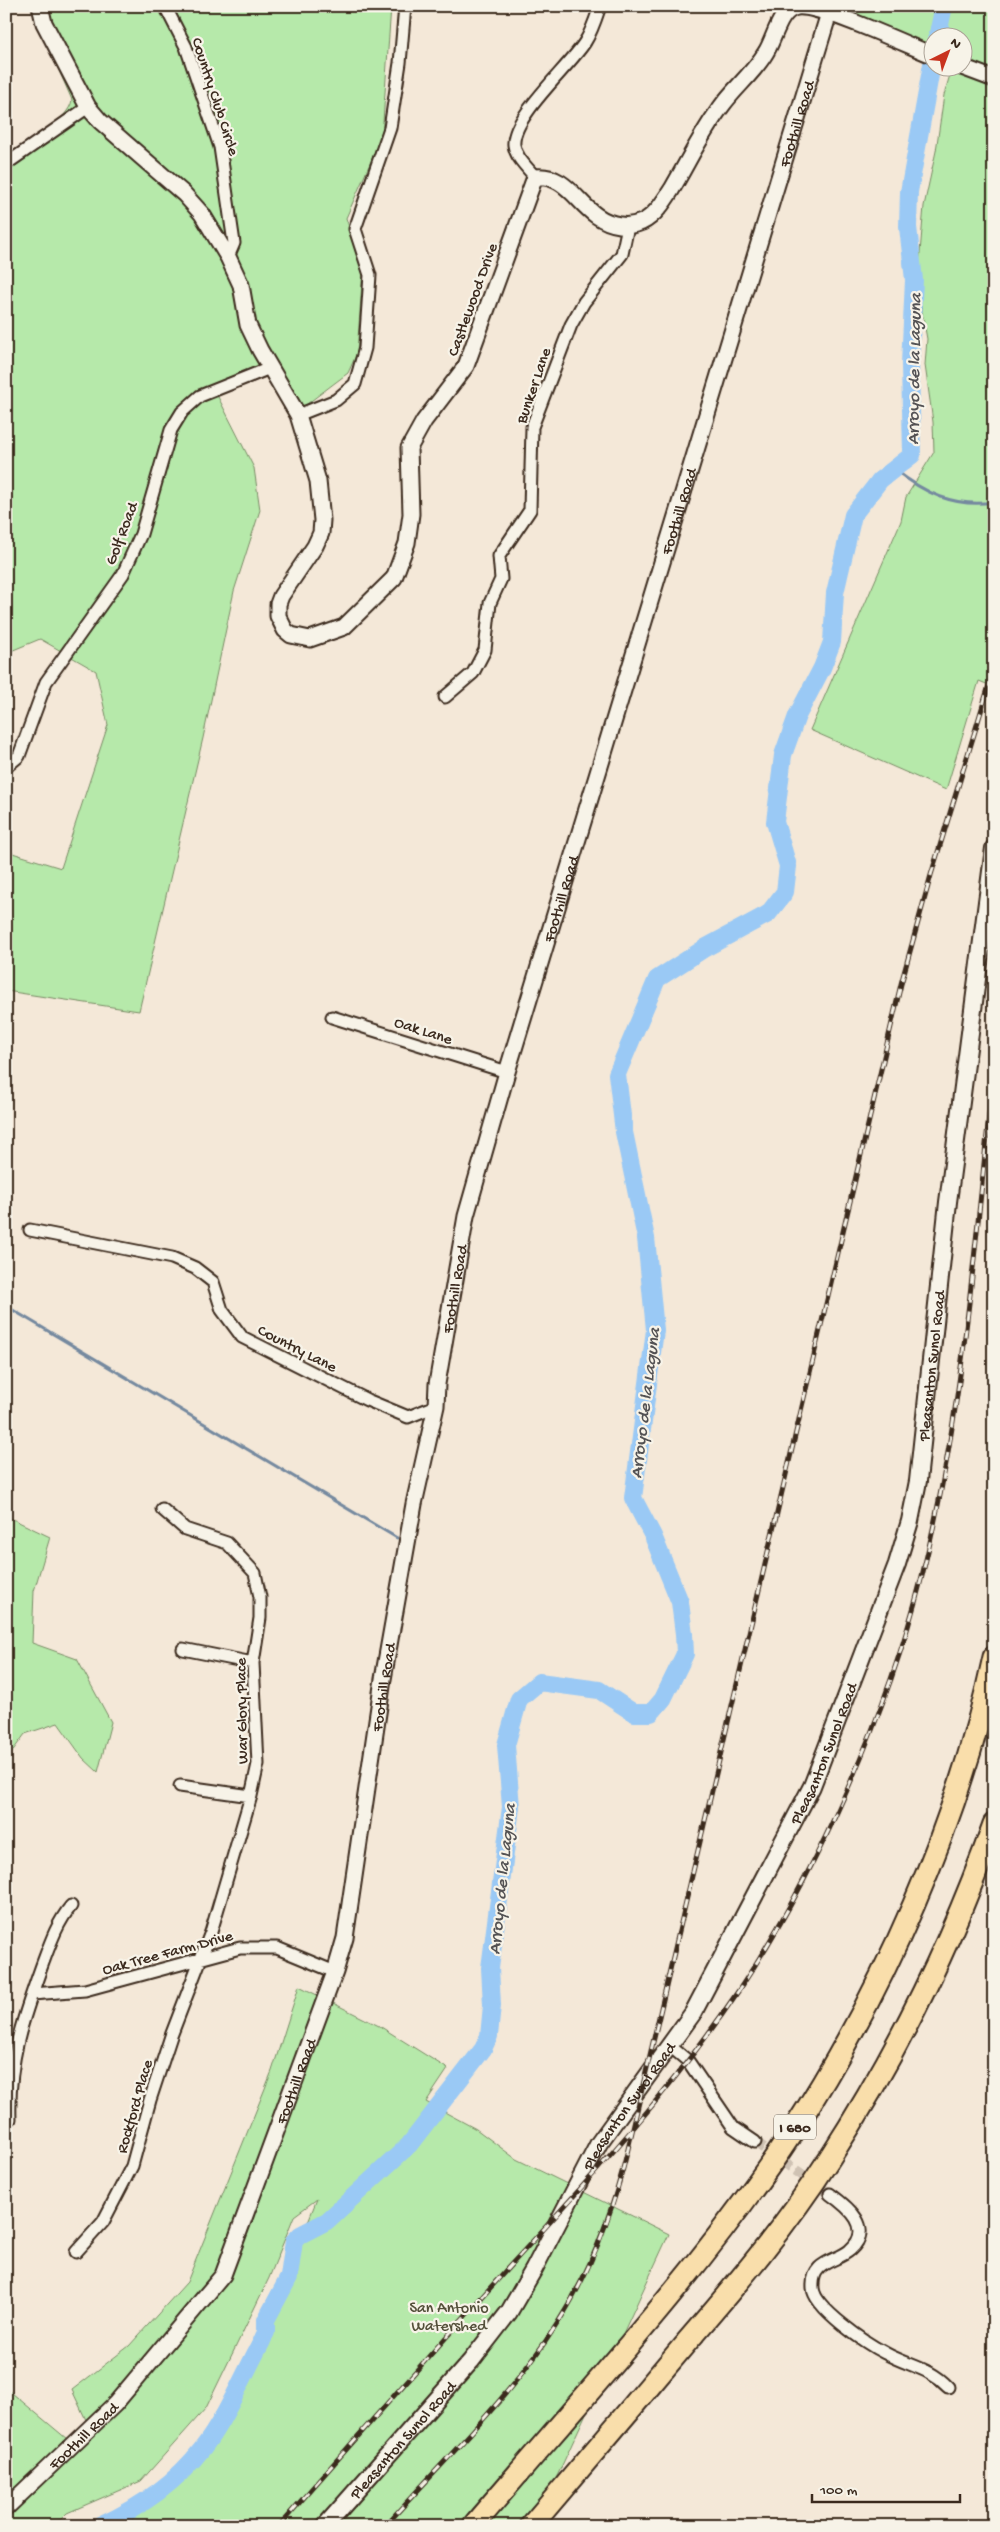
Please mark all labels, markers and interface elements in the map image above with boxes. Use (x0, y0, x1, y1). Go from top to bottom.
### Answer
north arrow (922, 28, 972, 78)
text: N (946, 35, 964, 54)
street label: Country Club Circle (186, 36, 242, 159)
street label: Foothill Road (776, 77, 821, 171)
street label: Castlewood Drive (445, 240, 504, 359)
water label: Arroyo de la Laguna (904, 292, 927, 445)
street label: Bunker Lane (513, 345, 557, 427)
street label: Foothill Road (659, 465, 703, 558)
street label: Golf Road (103, 499, 144, 568)
street label: Foothill Road (541, 852, 586, 946)
street label: Oak Lane (391, 1014, 455, 1051)
street label: Foothill Road (440, 1242, 474, 1336)
street label: Pleasanton Sunol Road (916, 1288, 952, 1443)
street label: Country Lane (254, 1322, 340, 1379)
water label: Arroyo de la Laguna (627, 1326, 666, 1480)
street label: Foothill Road (369, 1640, 402, 1734)
street label: War Glory Place (233, 1657, 254, 1764)
street label: Pleasanton Sunol Road (787, 1680, 864, 1829)
water label: Arroyo de la Laguna (485, 1802, 522, 1956)
street label: Oak Tree Farm Drive (101, 1928, 236, 1981)
street label: Foothill Road (273, 2035, 323, 2128)
street label: Pleasanton Sunol Road (580, 2039, 682, 2175)
street label: Rockford Place (114, 2057, 159, 2156)
road number: I 680 (774, 2114, 816, 2140)
park label: San Antonio Watershed (410, 2300, 488, 2337)
street label: Pleasanton Sunol Road (347, 2377, 463, 2505)
street label: Foothill Road (46, 2399, 125, 2476)
scale bar (812, 2472, 960, 2504)
text: 100 m (819, 2482, 858, 2500)

